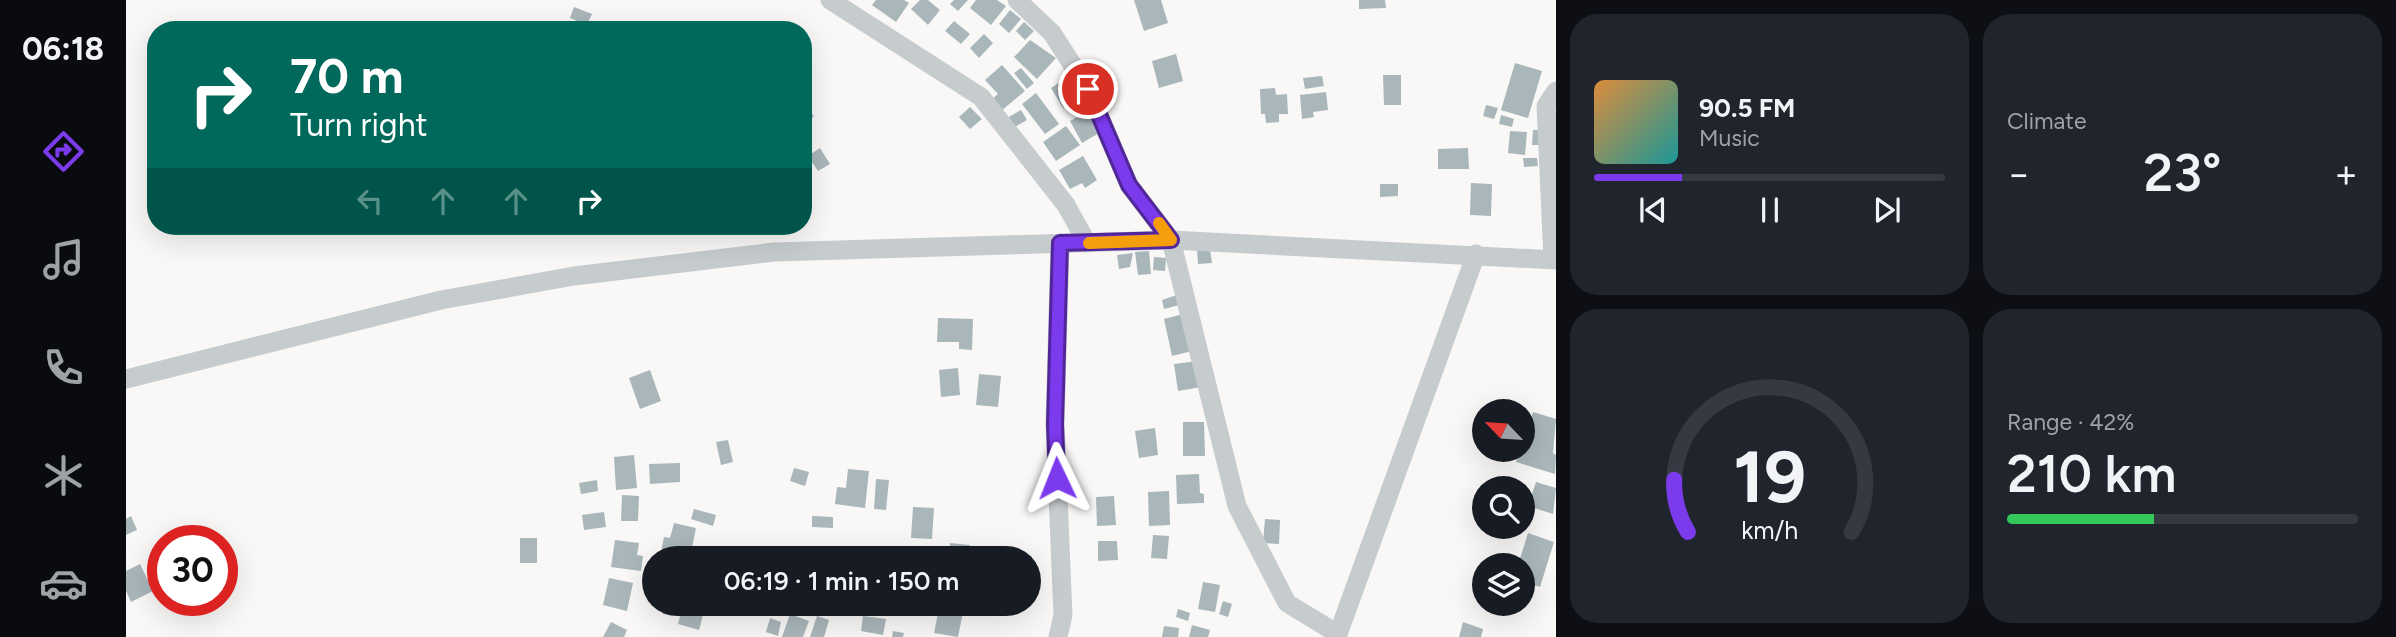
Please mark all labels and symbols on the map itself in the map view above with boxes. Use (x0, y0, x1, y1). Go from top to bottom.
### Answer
pin (1058, 59, 1118, 119)
north arrow (1472, 399, 1535, 462)
position arrow (1020, 441, 1094, 515)
speed limit sign: 30 (147, 525, 238, 616)

